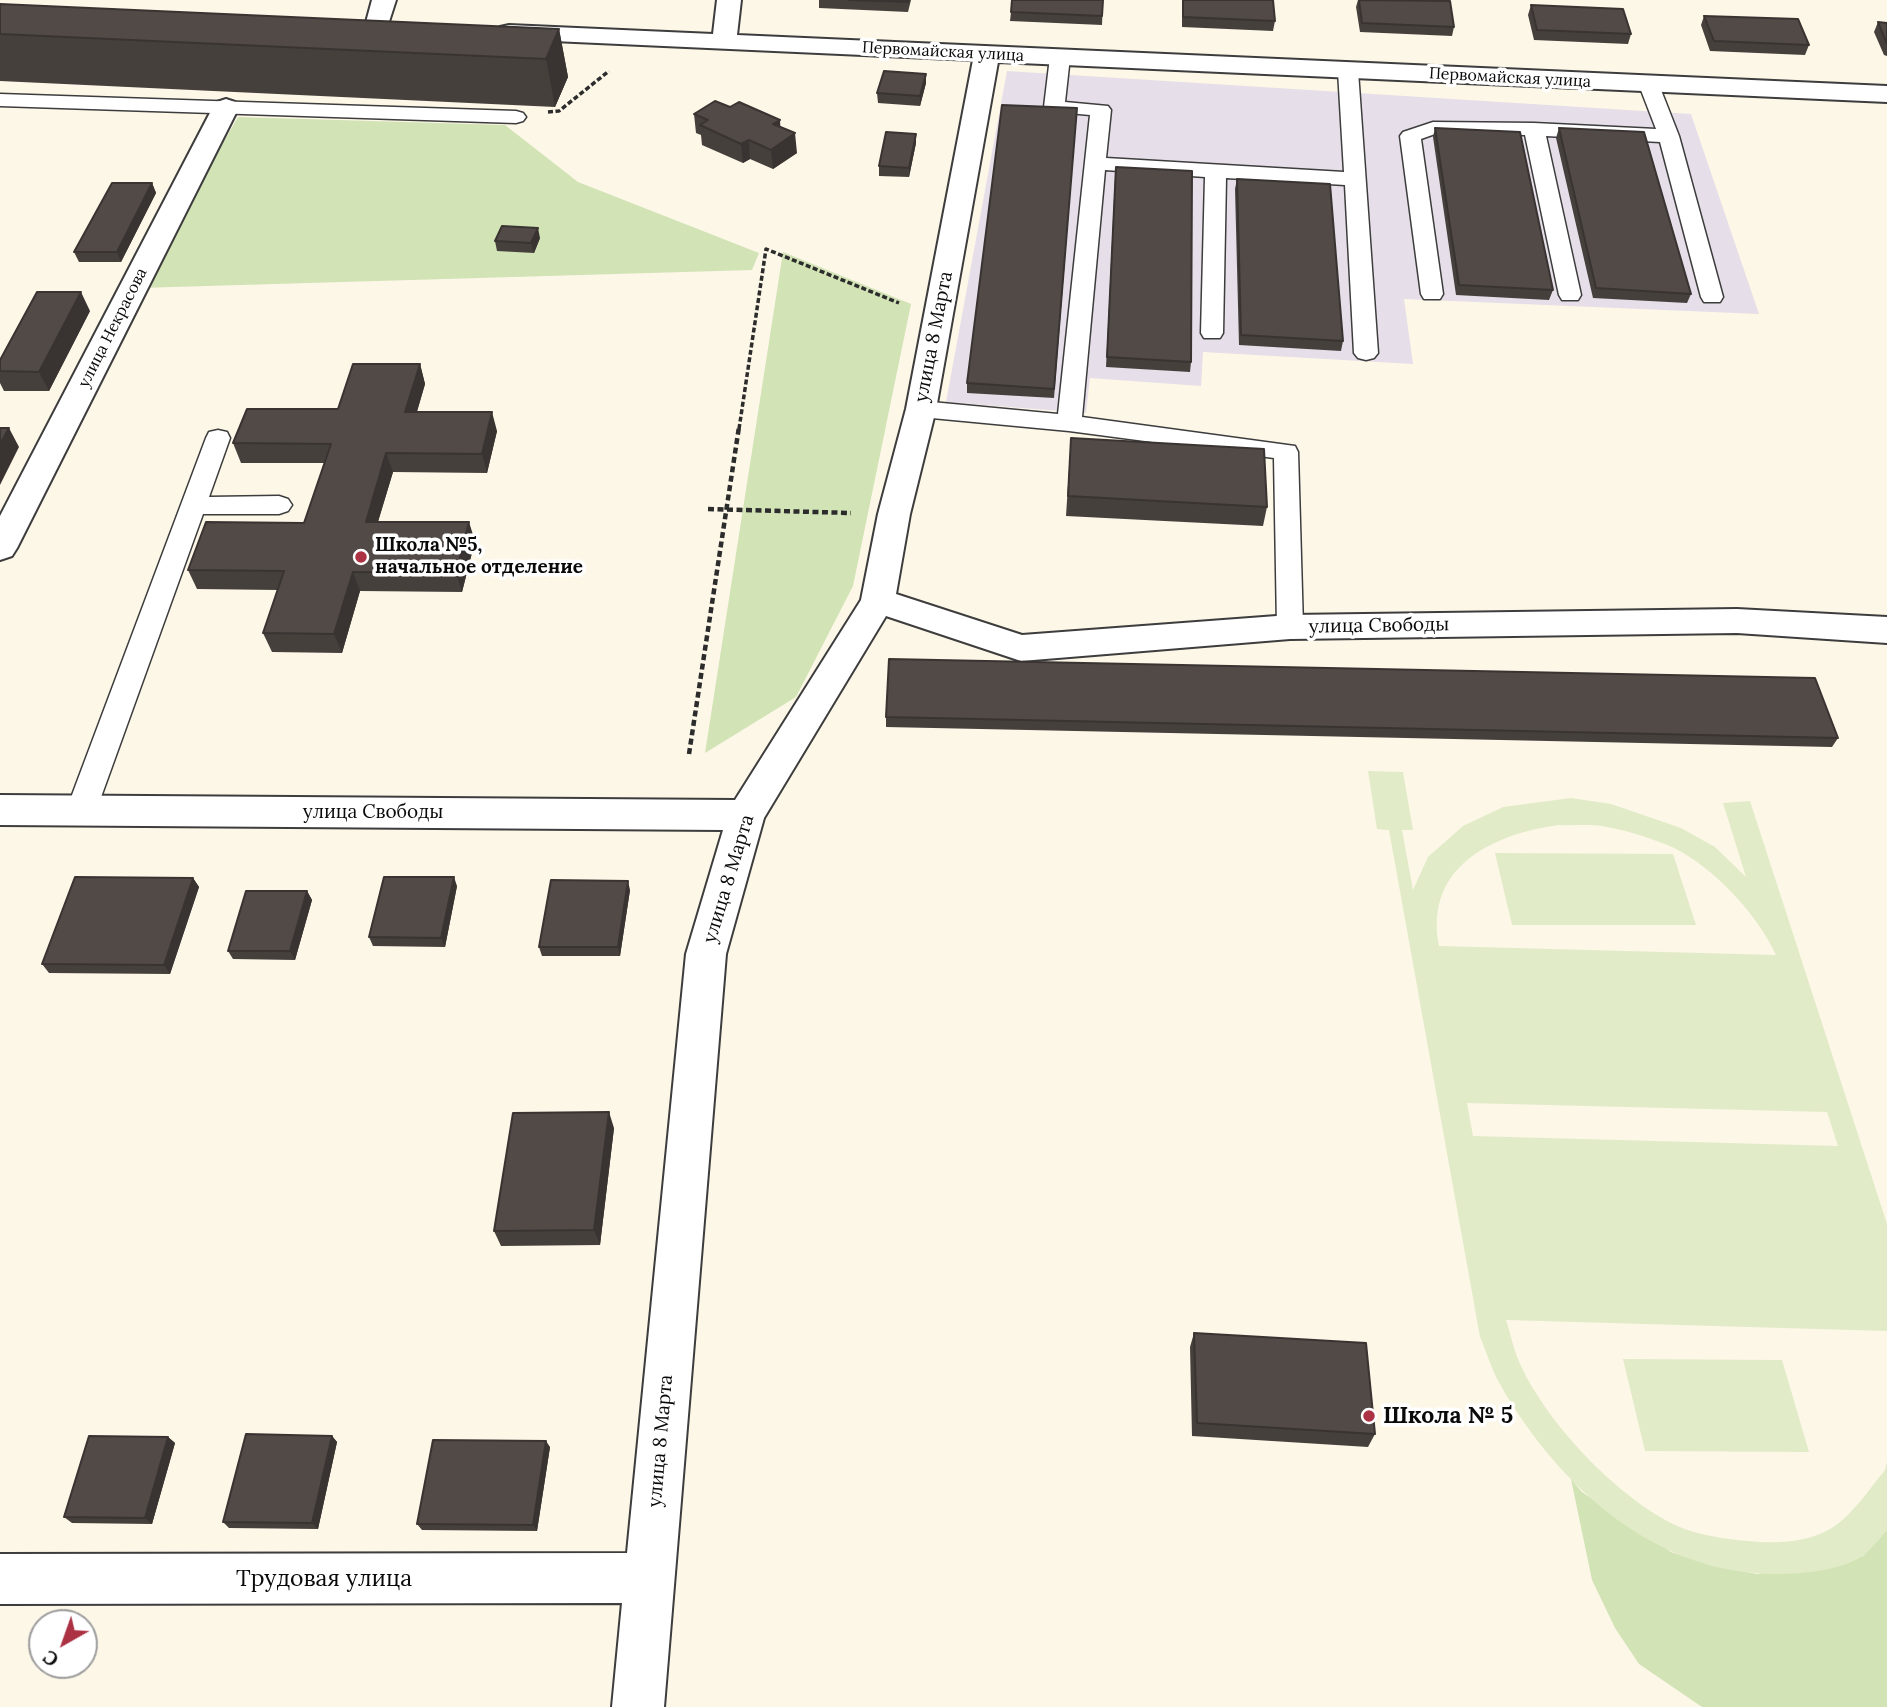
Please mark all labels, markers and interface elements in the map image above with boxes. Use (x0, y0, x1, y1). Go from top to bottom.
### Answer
street label: Первомайская улица (862, 38, 1024, 66)
street label: Первомайская улица (1429, 64, 1591, 92)
street label: улица Некрасова (75, 265, 151, 391)
street label: улица 8 Марта (910, 269, 958, 405)
place label: Школа №5, начальное отделение (375, 535, 583, 579)
marker: Школа №5, начальное отделение (353, 549, 369, 565)
street label: улица Свободы (1308, 613, 1450, 639)
street label: улица Свободы (303, 802, 443, 824)
street label: улица 8 Марта (699, 812, 759, 946)
street label: улица 8 Марта (644, 1374, 678, 1508)
place label: Школа № 5 (1383, 1402, 1513, 1430)
marker: Школа № 5 (1361, 1408, 1377, 1424)
street label: Трудовая улица (236, 1565, 412, 1593)
north arrow (28, 1609, 98, 1679)
text: С (38, 1645, 64, 1672)

